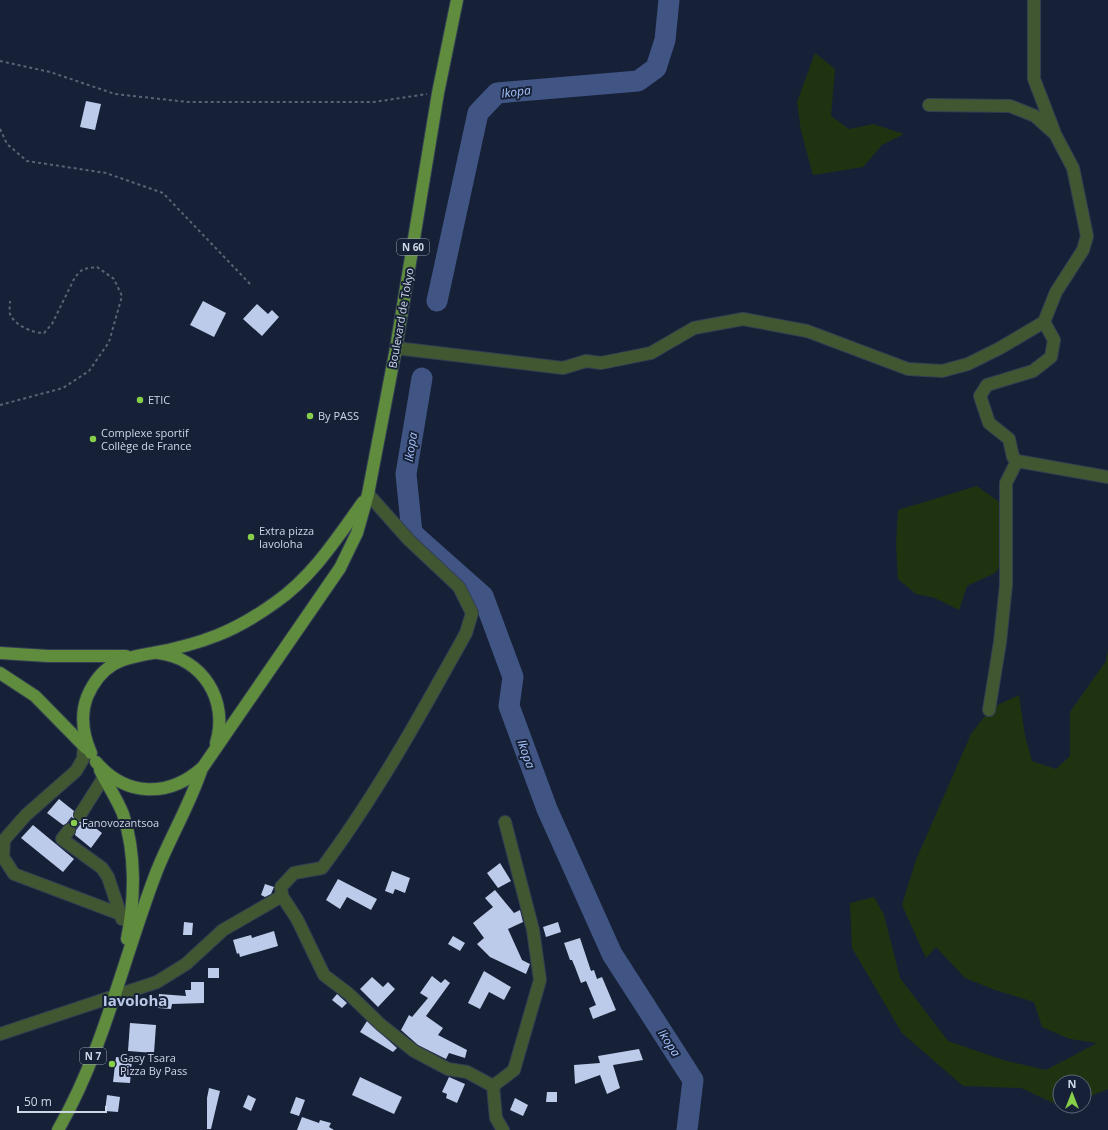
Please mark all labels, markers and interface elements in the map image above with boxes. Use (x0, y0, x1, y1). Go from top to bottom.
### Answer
water label: Ikopa (500, 81, 532, 102)
road number: N 60 (397, 239, 429, 255)
street label: Boulevard de Tokyo (384, 266, 417, 369)
place label: ETIC (148, 392, 170, 407)
marker: ETIC (135, 395, 145, 405)
place label: By PASS (318, 408, 359, 423)
marker: By PASS (305, 411, 315, 421)
place label: Complexe sportif Collège de France (101, 425, 192, 453)
water label: Ikopa (400, 431, 421, 463)
marker: Complexe sportif Collège de France (88, 434, 98, 444)
place label: Extra pizza Iavoloha (259, 523, 314, 551)
marker: Extra pizza Iavoloha (246, 532, 256, 542)
water label: Ikopa (513, 737, 540, 771)
place label: Fanovozantsoa (82, 815, 159, 830)
marker: Fanovozantsoa (69, 818, 79, 828)
district label: Iavoloha (103, 990, 167, 1010)
water label: Ikopa (654, 1026, 685, 1060)
road number: N 7 (80, 1048, 106, 1064)
place label: Gasy Tsara Pizza By Pass (120, 1050, 187, 1078)
marker: Gasy Tsara Pizza By Pass (107, 1059, 117, 1069)
north arrow (1052, 1074, 1092, 1114)
text: N (1068, 1076, 1076, 1091)
scale bar (18, 1088, 106, 1114)
text: 50 m (24, 1093, 52, 1110)

